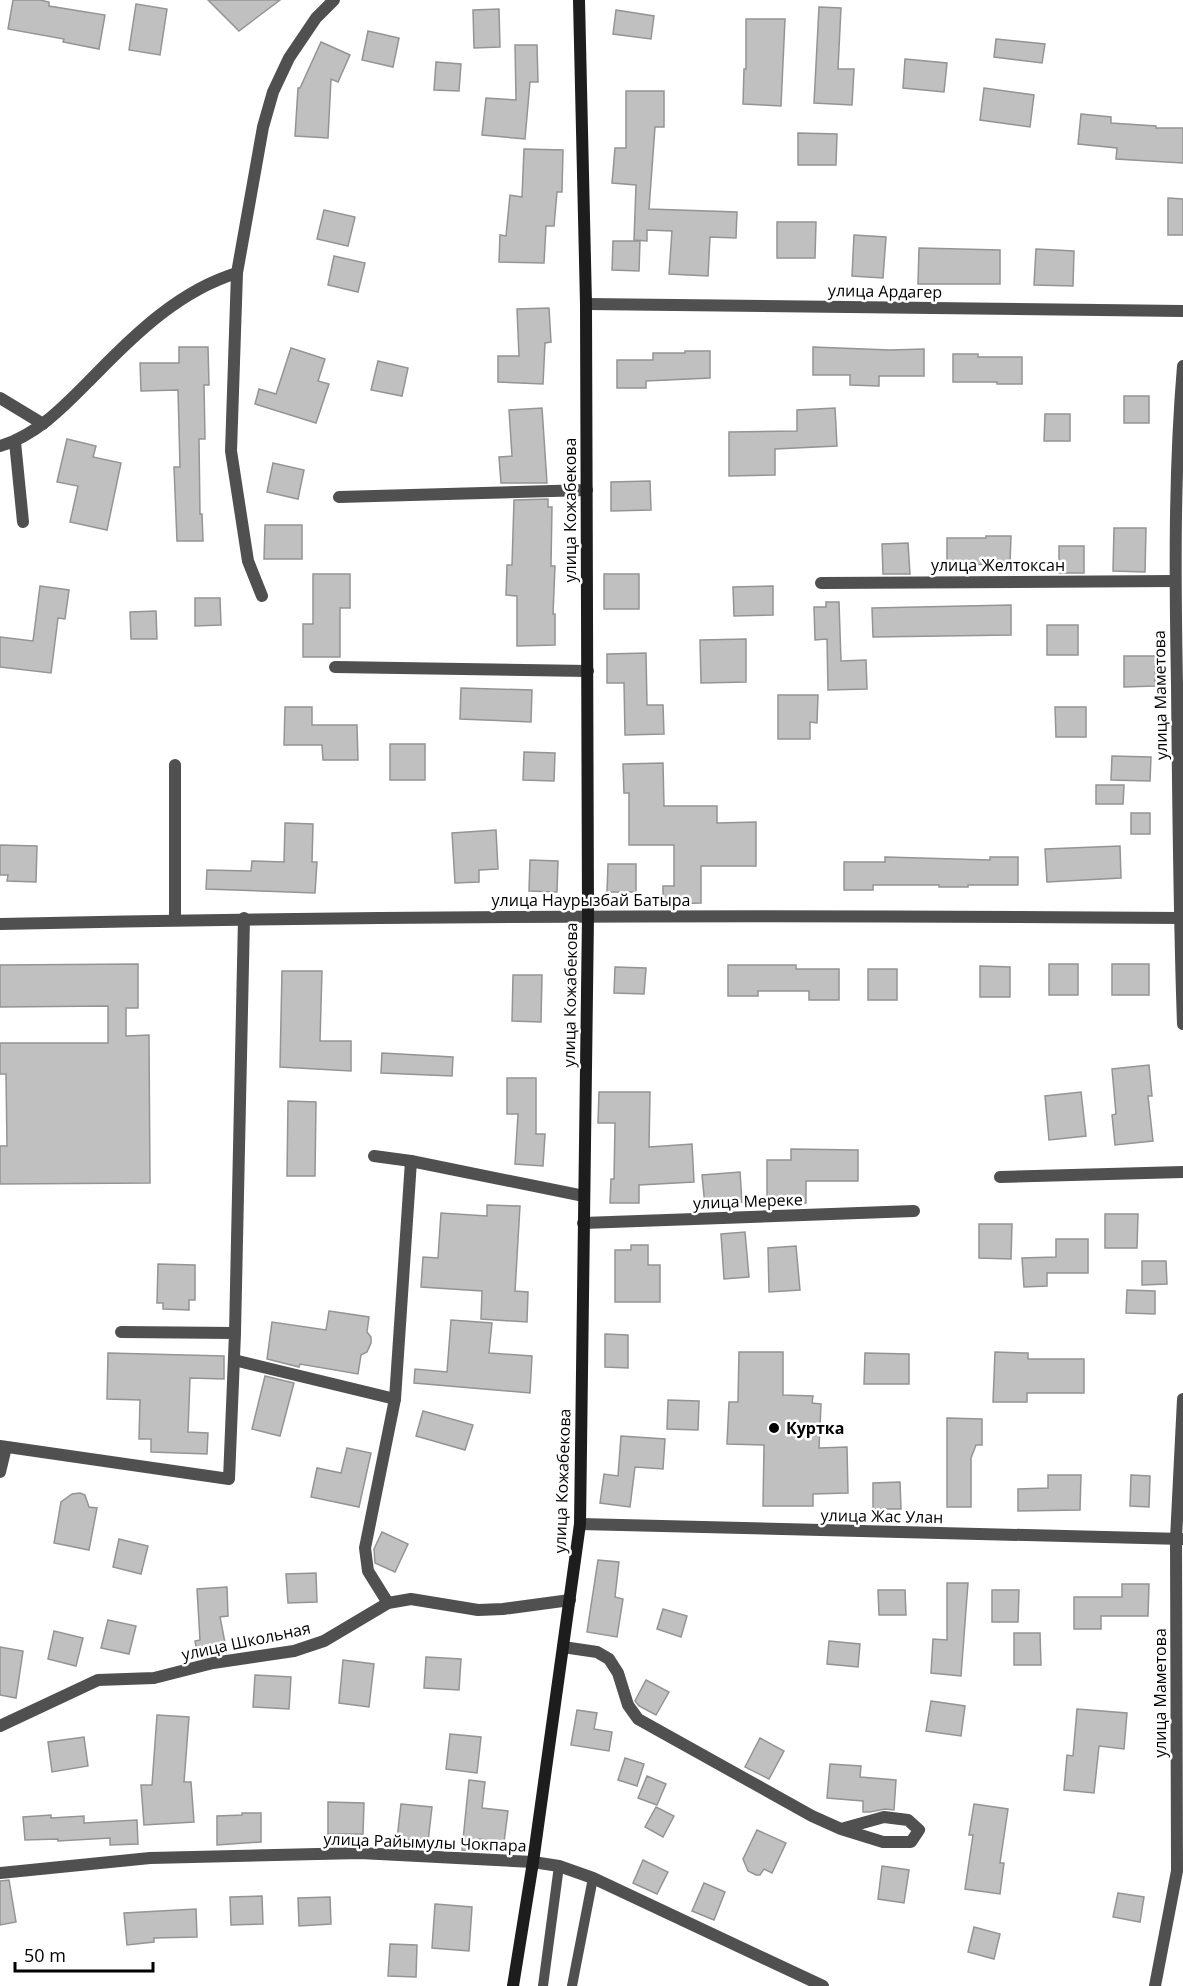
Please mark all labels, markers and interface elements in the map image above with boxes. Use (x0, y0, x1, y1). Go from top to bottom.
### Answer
street label: улица Ардагер (828, 279, 942, 303)
street label: улица Кожабекова (559, 438, 581, 582)
street label: улица Желтоксан (931, 554, 1065, 576)
street label: улица Маметова (1148, 630, 1172, 760)
street label: улица Наурызбай Батыра (492, 889, 690, 911)
street label: улица Кожабекова (558, 922, 582, 1068)
street label: улица Мереке (693, 1188, 803, 1214)
street label: улица Кожабекова (548, 1408, 576, 1554)
place label: Куртка (786, 1417, 844, 1439)
marker: Куртка (767, 1421, 781, 1435)
street label: улица Жас Улан (820, 1504, 944, 1528)
street label: улица Школьная (180, 1617, 312, 1665)
street label: улица Маметова (1149, 1628, 1171, 1758)
street label: улица Райымулы Чокпара (323, 1827, 527, 1857)
scale bar (15, 1935, 153, 1973)
text: 50 m (24, 1943, 66, 1967)

